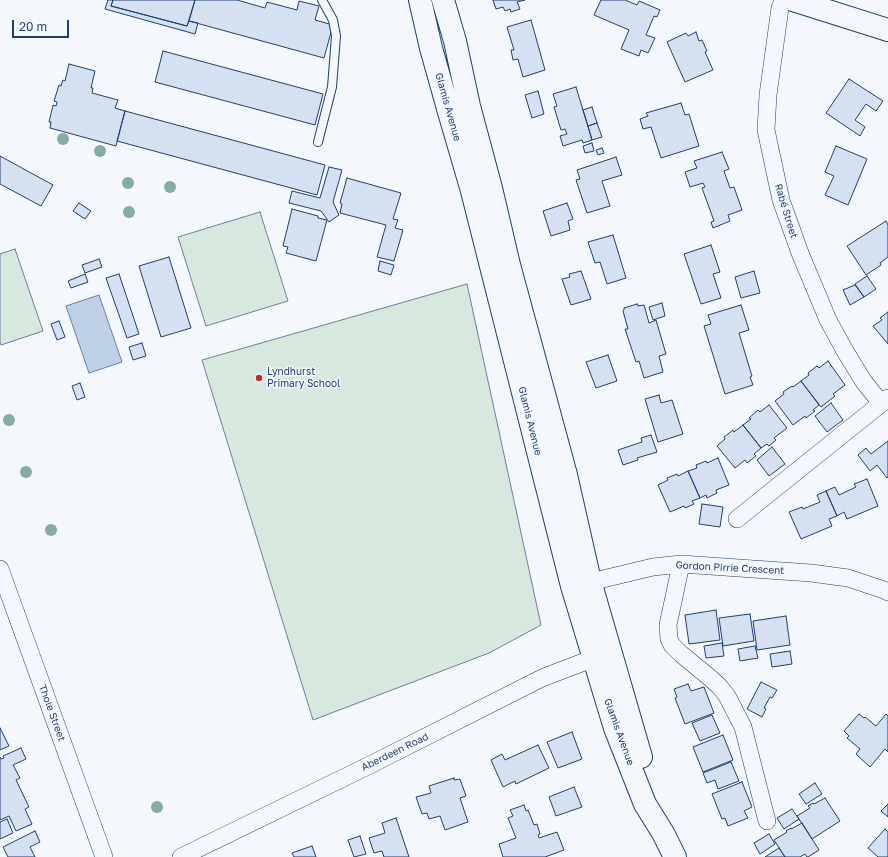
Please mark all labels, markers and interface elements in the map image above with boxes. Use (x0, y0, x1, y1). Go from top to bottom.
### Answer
scale bar (14, 12, 71, 38)
text: 20 m (19, 19, 47, 34)
street label: Glamis Avenue (433, 71, 463, 143)
street label: Rabé Street (772, 182, 800, 240)
place label: Lyndhurst Primary School (267, 366, 340, 390)
marker: Lyndhurst Primary School (254, 373, 264, 383)
street label: Glamis Avenue (516, 385, 544, 457)
street label: Gordon Pirrie Crescent (675, 559, 785, 577)
street label: Thole Street (36, 683, 68, 743)
street label: Glamis Avenue (601, 697, 637, 767)
street label: Aberdeen Road (359, 731, 431, 773)

